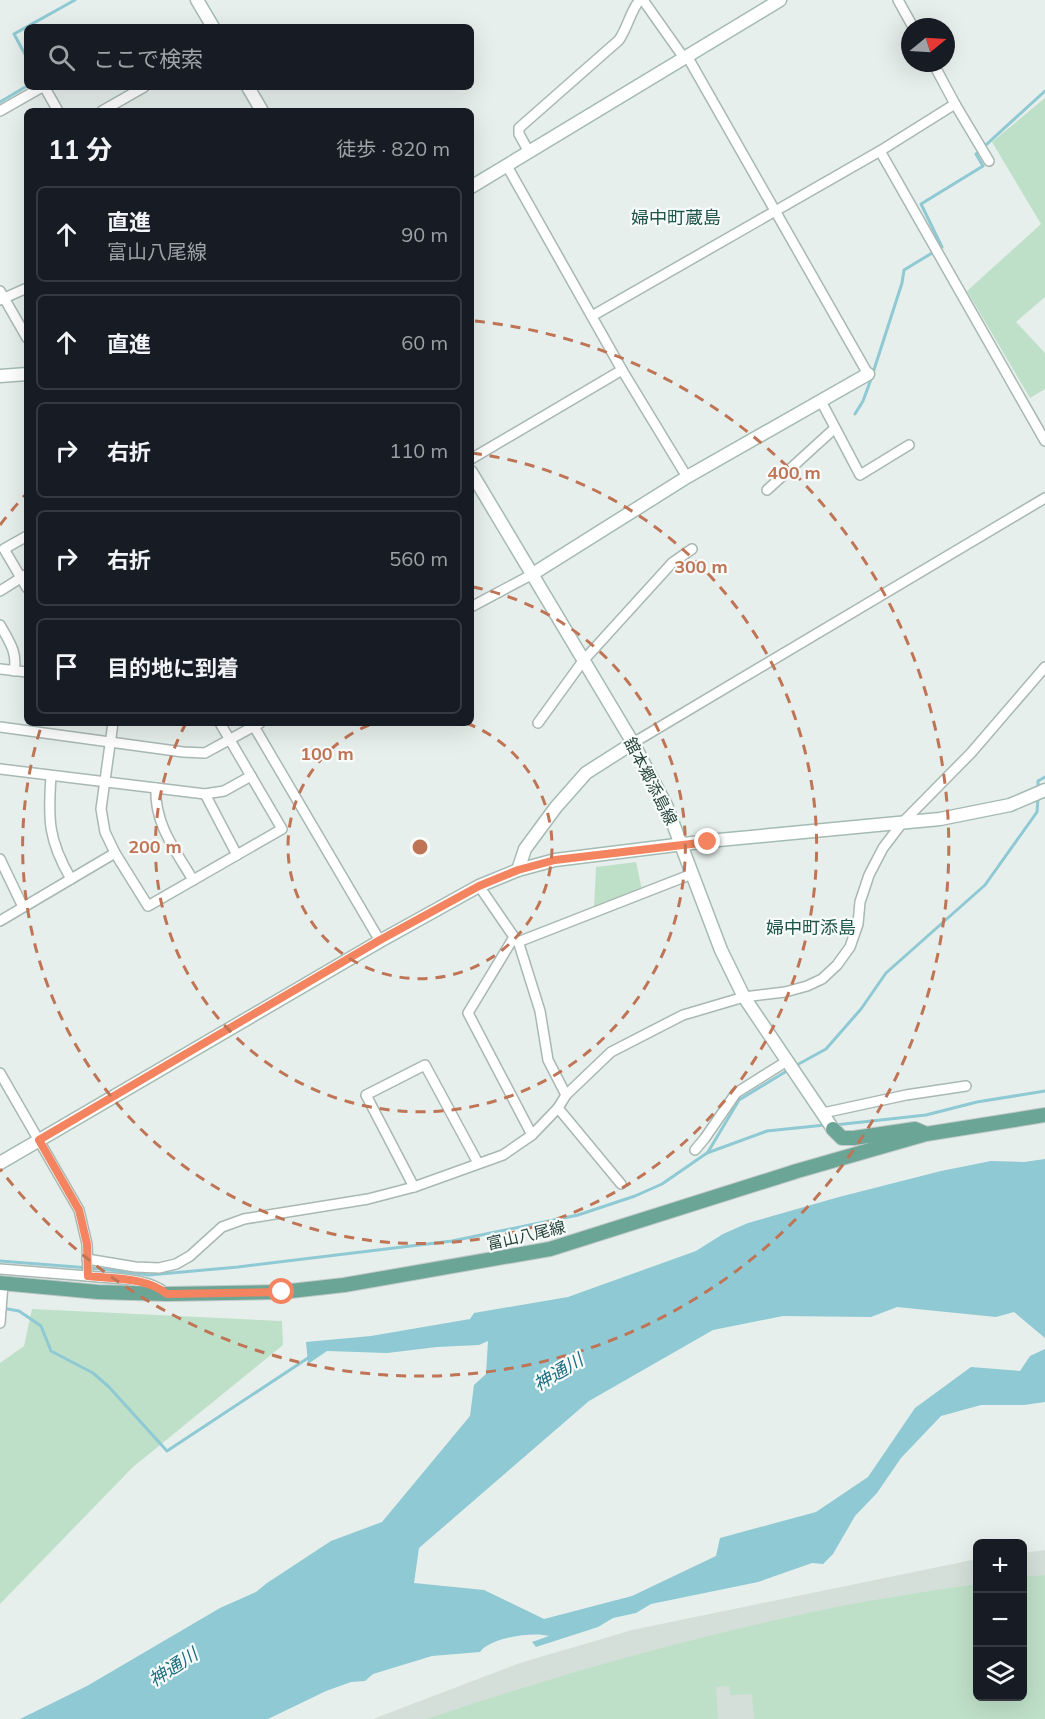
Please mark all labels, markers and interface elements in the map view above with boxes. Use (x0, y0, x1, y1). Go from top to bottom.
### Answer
north arrow (901, 18, 955, 72)
search box (24, 24, 474, 90)
icon: search (45, 41, 78, 74)
text: ここで検索 (93, 45, 203, 73)
text: 11 分 (48, 133, 112, 166)
text: 徒歩 · 820 m (336, 136, 450, 161)
district label: 婦中町蔵島 (631, 206, 721, 229)
text: 直進 (107, 208, 151, 236)
icon: ahead (50, 218, 83, 251)
text: 90 m (401, 222, 448, 247)
text: 富山八尾線 (107, 239, 207, 264)
icon: ahead (50, 326, 83, 359)
text: 直進 (107, 330, 151, 358)
text: 60 m (401, 330, 448, 355)
icon: right (50, 434, 83, 467)
text: 右折 (107, 438, 151, 466)
text: 110 m (389, 438, 448, 463)
text: 400 m (767, 461, 821, 484)
icon: right (50, 542, 83, 575)
text: 右折 (107, 546, 151, 574)
text: 560 m (389, 546, 448, 571)
text: 300 m (674, 555, 728, 578)
icon: arrive (50, 650, 83, 683)
text: 目的地に到着 (107, 654, 239, 682)
street label: 舘本郷添島線 (620, 734, 682, 828)
text: 100 m (300, 742, 354, 765)
route end (694, 828, 720, 854)
text: 200 m (128, 835, 182, 858)
centre of rings (410, 837, 430, 857)
district label: 婦中町添島 (766, 916, 856, 939)
street label: 富山八尾線 (485, 1216, 567, 1254)
route start (268, 1278, 294, 1304)
water label: 神通川 (529, 1347, 589, 1396)
map controls (973, 1539, 1027, 1701)
button: + (973, 1539, 1027, 1593)
button: − (973, 1593, 1027, 1647)
water label: 神通川 (144, 1642, 204, 1691)
button: layers (973, 1647, 1027, 1701)

